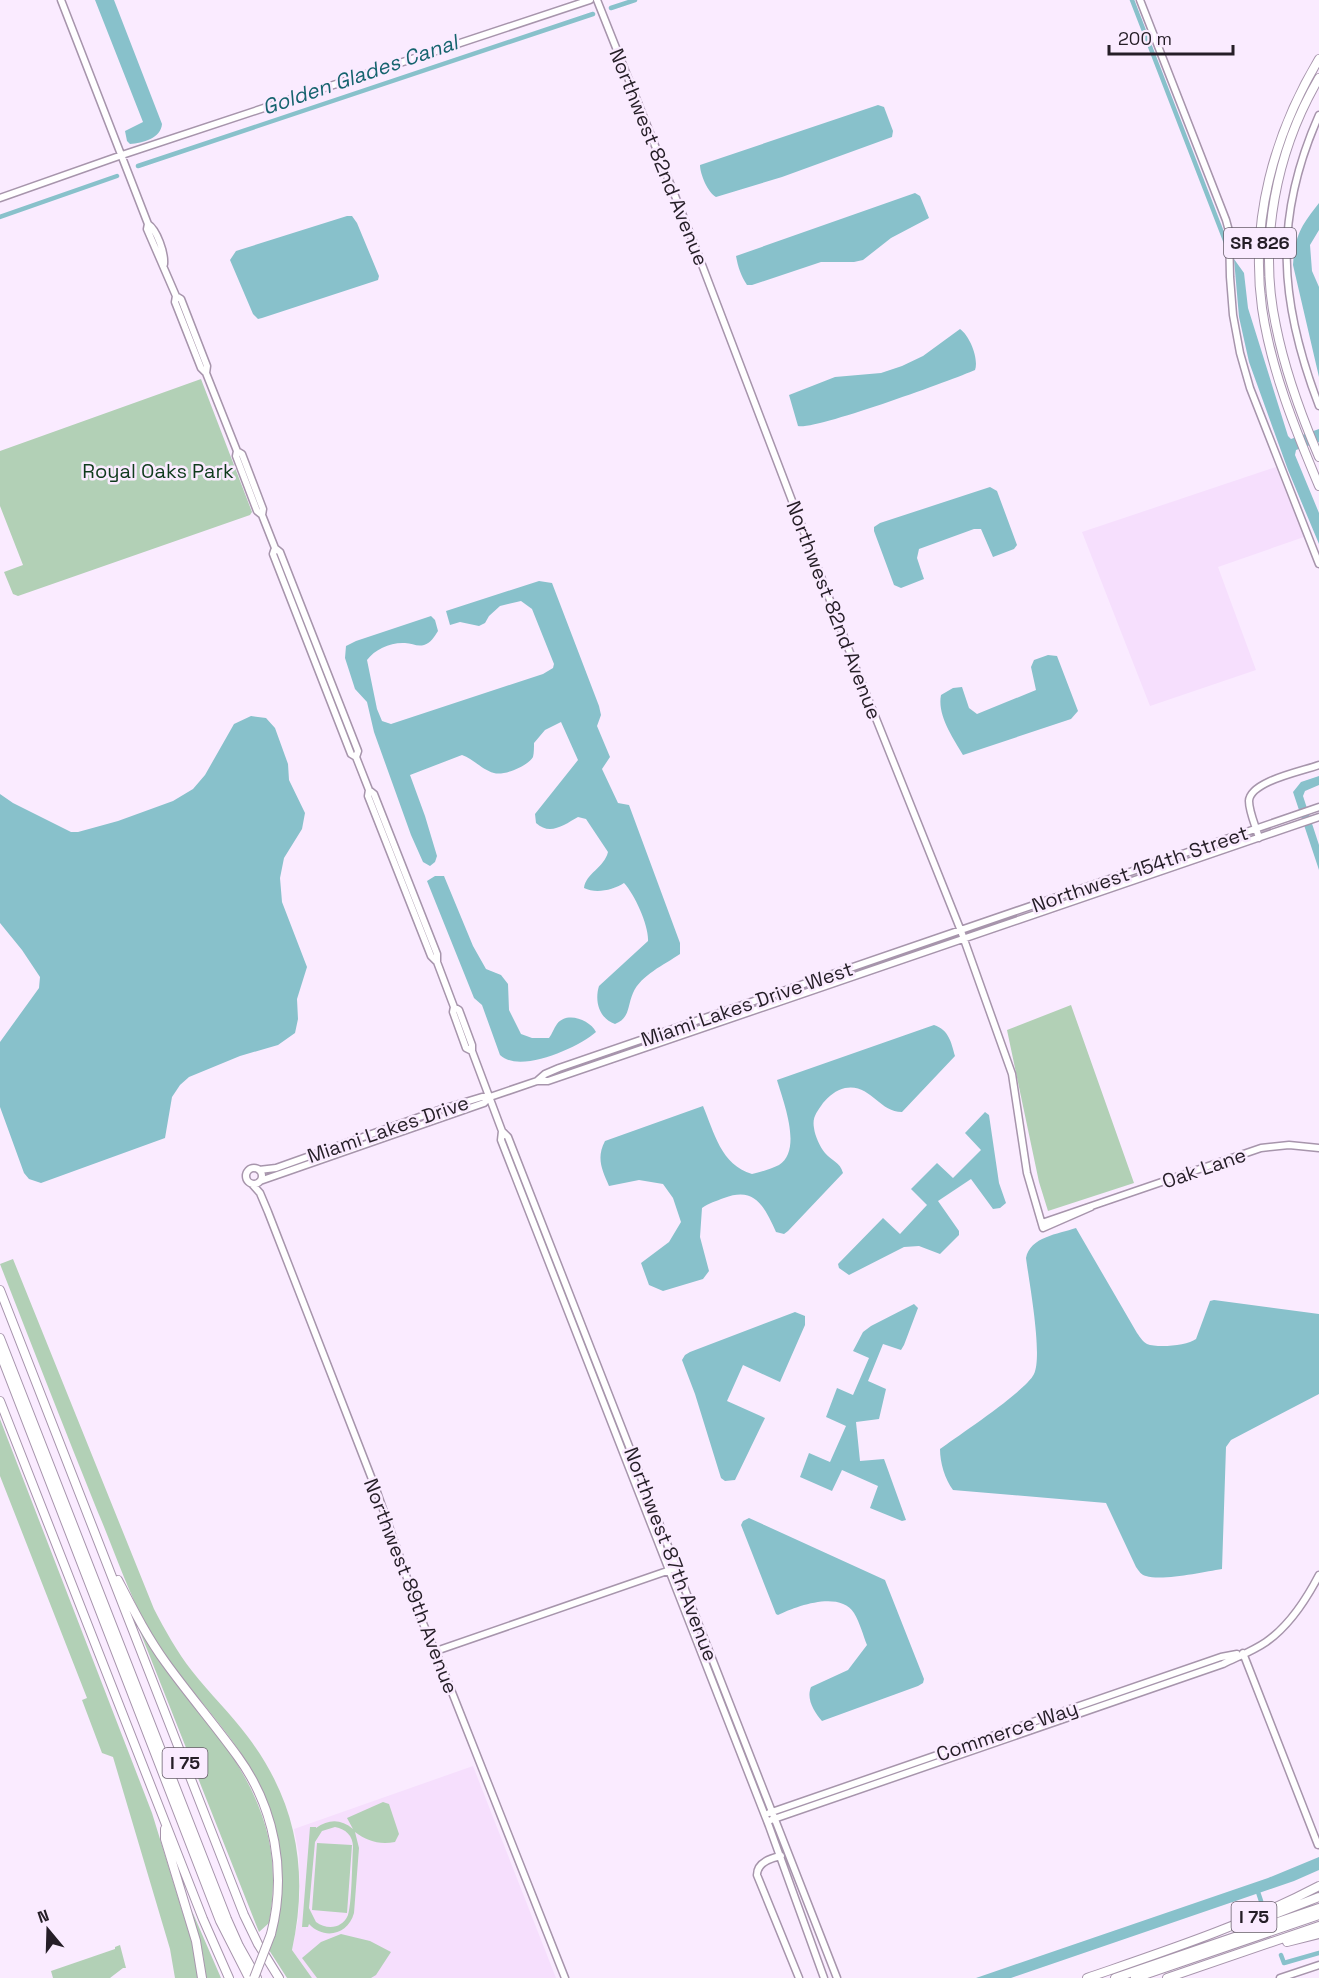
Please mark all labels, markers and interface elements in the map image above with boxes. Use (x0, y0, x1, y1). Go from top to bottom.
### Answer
scale bar (1109, 18, 1234, 56)
water label: Golden Glades Canal (258, 27, 464, 121)
text: 200 m (1118, 27, 1172, 50)
street label: Northwest 82nd Avenue (603, 45, 715, 269)
road number: SR 826 (1224, 228, 1296, 258)
park label: Royal Oaks Park (82, 458, 234, 484)
street label: Northwest 82nd Avenue (780, 497, 888, 723)
street label: Northwest 154th Street (1028, 820, 1252, 918)
street label: Miami Lakes Drive West (638, 955, 856, 1053)
street label: Miami Lakes Drive (304, 1089, 472, 1169)
street label: Oak Lane (1158, 1141, 1250, 1195)
street label: Northwest 87th Avenue (618, 1443, 724, 1665)
street label: Northwest 89th Avenue (358, 1475, 464, 1697)
street label: Commerce Way (933, 1695, 1081, 1767)
road number: I 75 (162, 1748, 207, 1778)
north arrow (18, 1900, 78, 1960)
road number: I 75 (1232, 1902, 1276, 1932)
text: N (35, 1905, 52, 1928)

